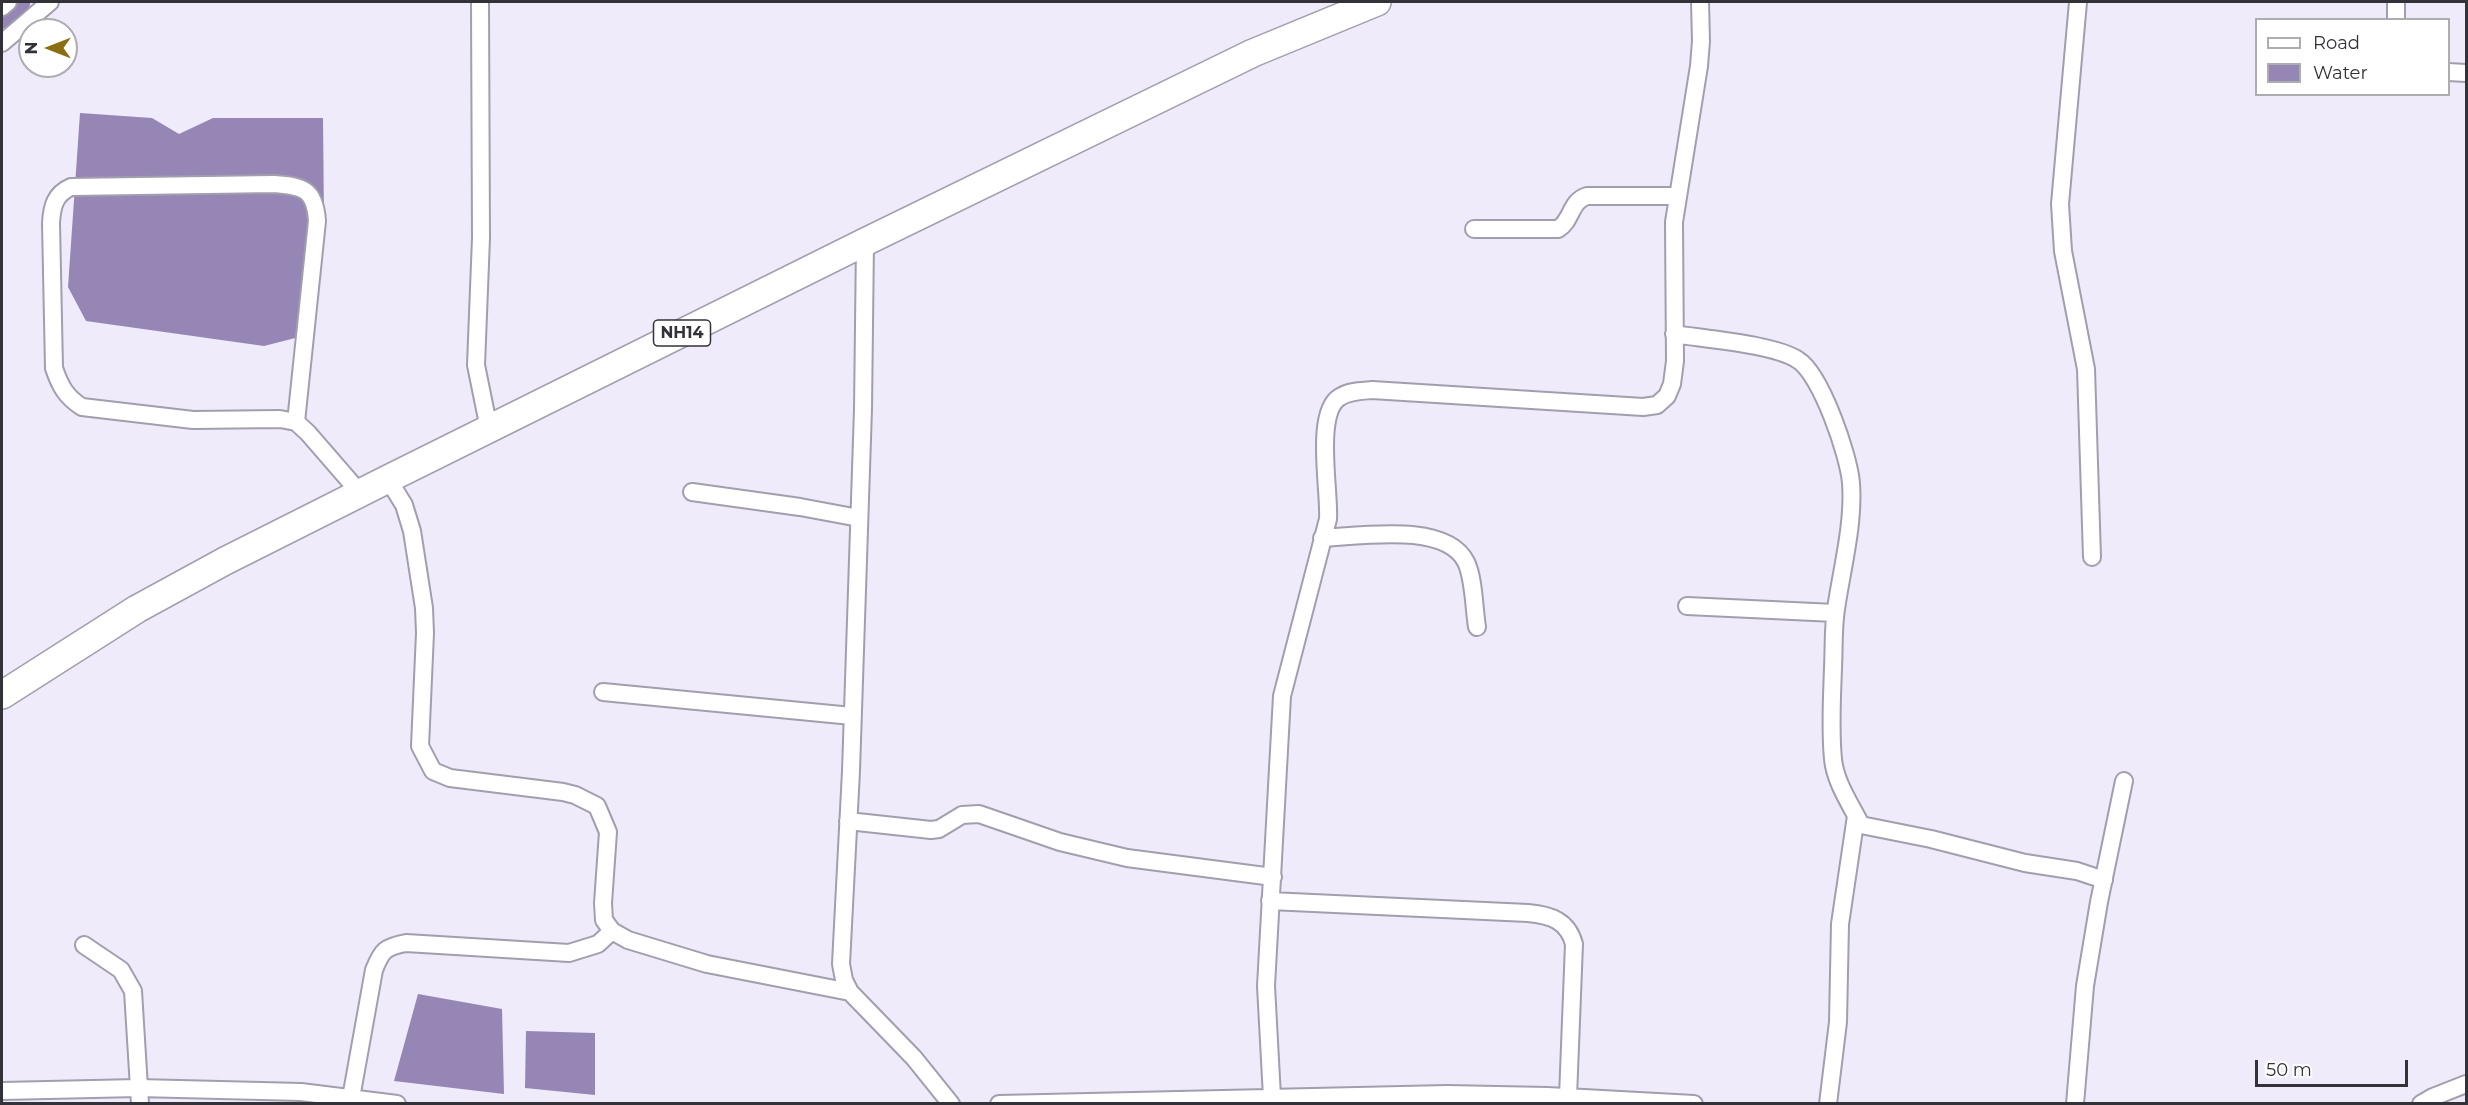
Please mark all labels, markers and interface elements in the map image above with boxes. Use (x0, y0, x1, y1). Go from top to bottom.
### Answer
north arrow (18, 18, 78, 78)
legend (2255, 18, 2450, 96)
text: Road (2313, 32, 2360, 54)
text: N (22, 42, 41, 54)
text: Water (2313, 62, 2368, 84)
road number: NH14 (654, 320, 710, 346)
scale bar (2258, 1048, 2411, 1086)
text: 50 m (2266, 1059, 2312, 1081)

